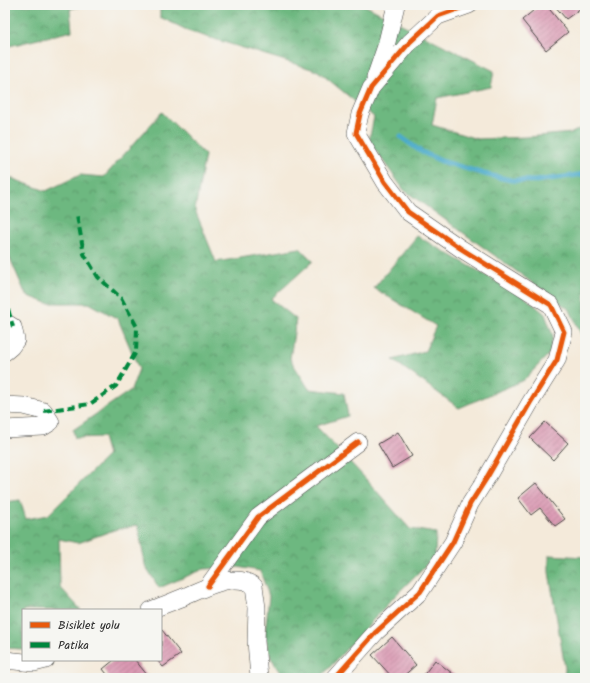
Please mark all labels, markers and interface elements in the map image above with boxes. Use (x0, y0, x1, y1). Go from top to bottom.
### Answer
legend (22, 609, 162, 661)
text: Bisiklet yolu (58, 616, 120, 635)
text: Patika (58, 636, 89, 655)

